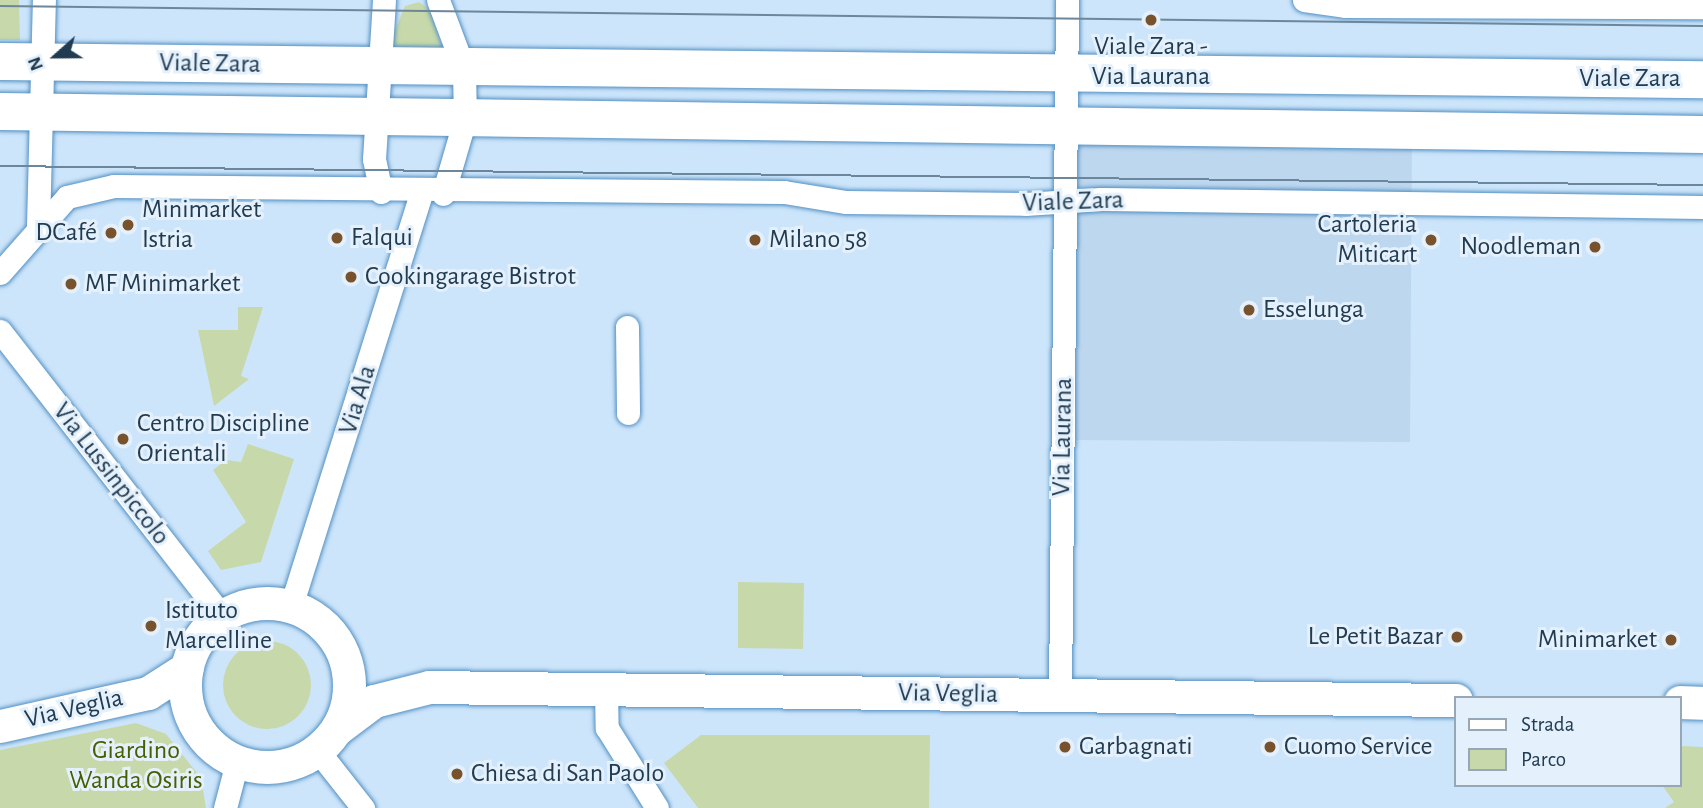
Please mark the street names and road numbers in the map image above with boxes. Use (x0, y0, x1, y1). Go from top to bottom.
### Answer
street label: Viale Zara (159, 48, 261, 80)
street label: Viale Zara (1579, 63, 1681, 95)
street label: Viale Zara (1022, 185, 1124, 219)
street label: Via Ala (333, 362, 383, 438)
street label: Via Laurana (1046, 378, 1080, 496)
street label: Via Lussinpiccolo (46, 397, 176, 551)
street label: Via Veglia (898, 678, 998, 710)
street label: Via Veglia (22, 683, 126, 735)

